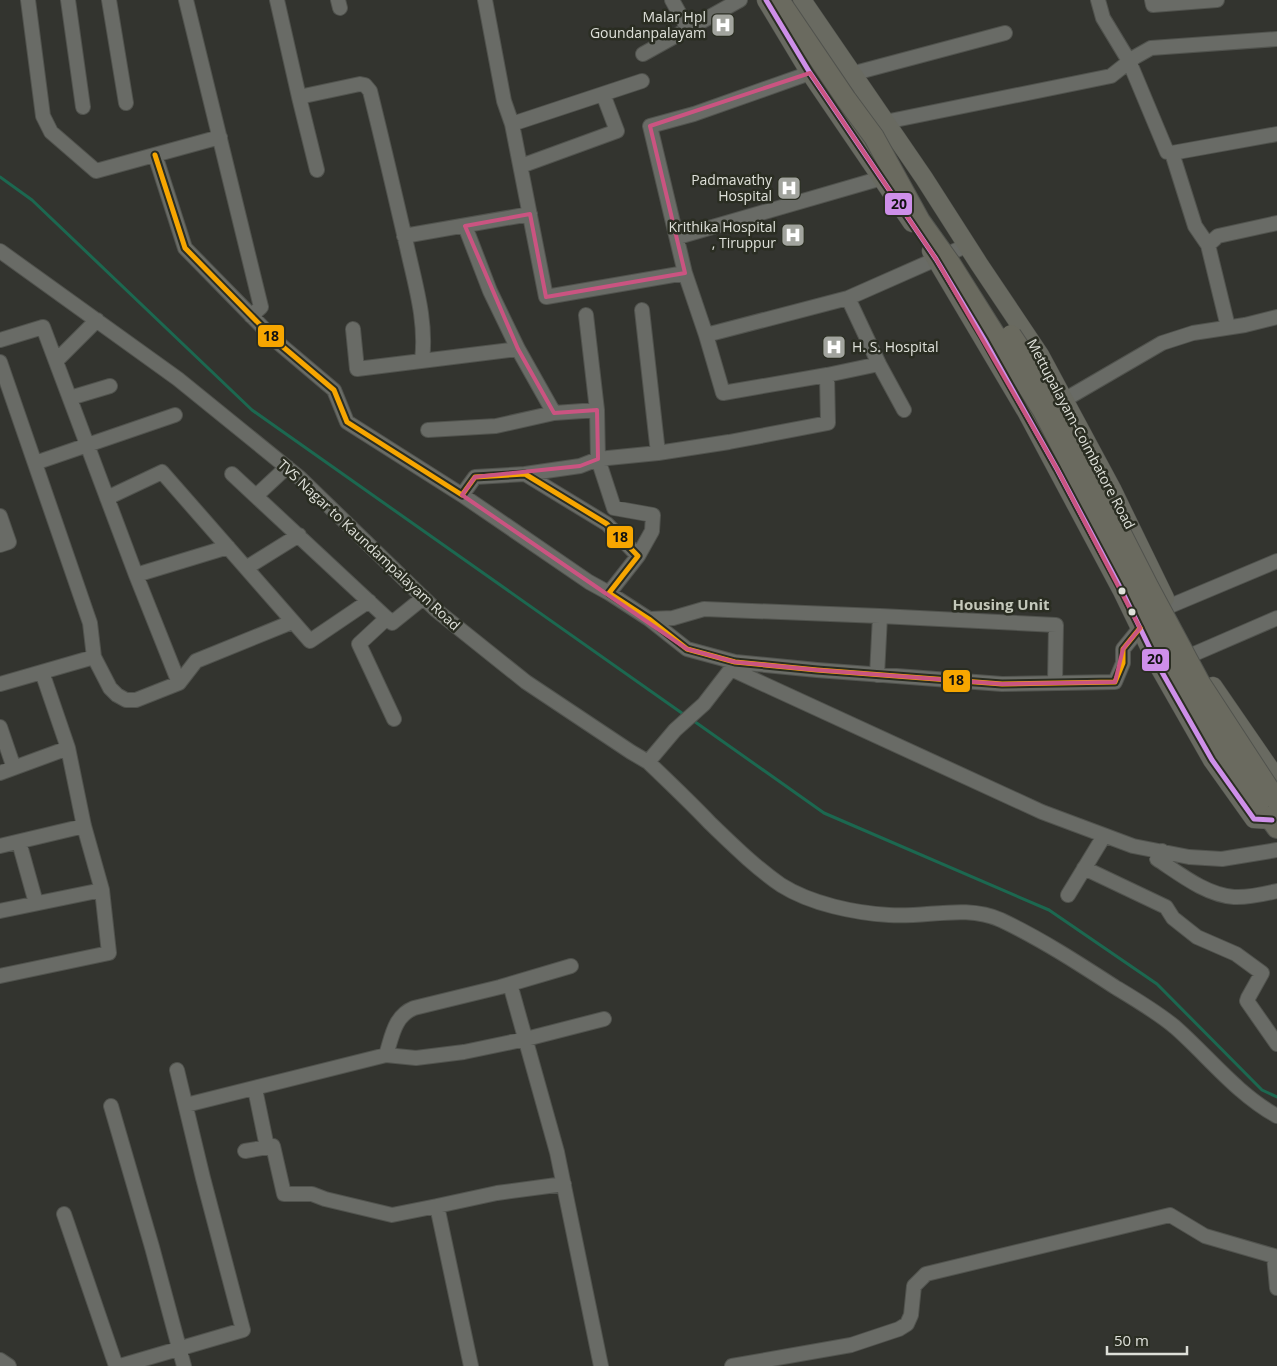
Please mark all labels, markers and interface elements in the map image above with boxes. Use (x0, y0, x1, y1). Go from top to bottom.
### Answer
place label: Malar Hpl Goundanpalayam (590, 7, 706, 42)
hospital icon: Malar Hpl Goundanpalayam (710, 12, 736, 38)
place label: Padmavathy Hospital (691, 170, 773, 205)
hospital icon: Padmavathy Hospital (776, 175, 802, 201)
line badge: 20 (884, 192, 913, 216)
text: 20 (891, 194, 907, 213)
place label: Krithika Hospital , Tiruppur (668, 217, 776, 252)
hospital icon: Krithika Hospital , Tiruppur (780, 222, 806, 248)
line badge: 18 (257, 324, 285, 348)
text: 18 (263, 326, 279, 345)
hospital icon: H. S. Hospital (821, 334, 847, 360)
street label: Mettupalayam-Coimbatore Road (1023, 335, 1140, 532)
place label: H. S. Hospital (852, 337, 938, 356)
street label: TVS Nagar to Kaundampalayam Road (274, 455, 465, 634)
line badge: 18 (606, 525, 634, 549)
text: 18 (612, 527, 628, 546)
unlabelled marker (1117, 586, 1127, 596)
district label: Housing Unit (952, 594, 1050, 614)
unlabelled marker (1127, 607, 1137, 617)
line badge: 20 (1141, 648, 1170, 672)
text: 20 (1147, 649, 1163, 668)
line badge: 18 (942, 669, 971, 693)
text: 18 (948, 670, 964, 689)
scale bar (1107, 1324, 1187, 1356)
text: 50 m (1114, 1330, 1149, 1350)

